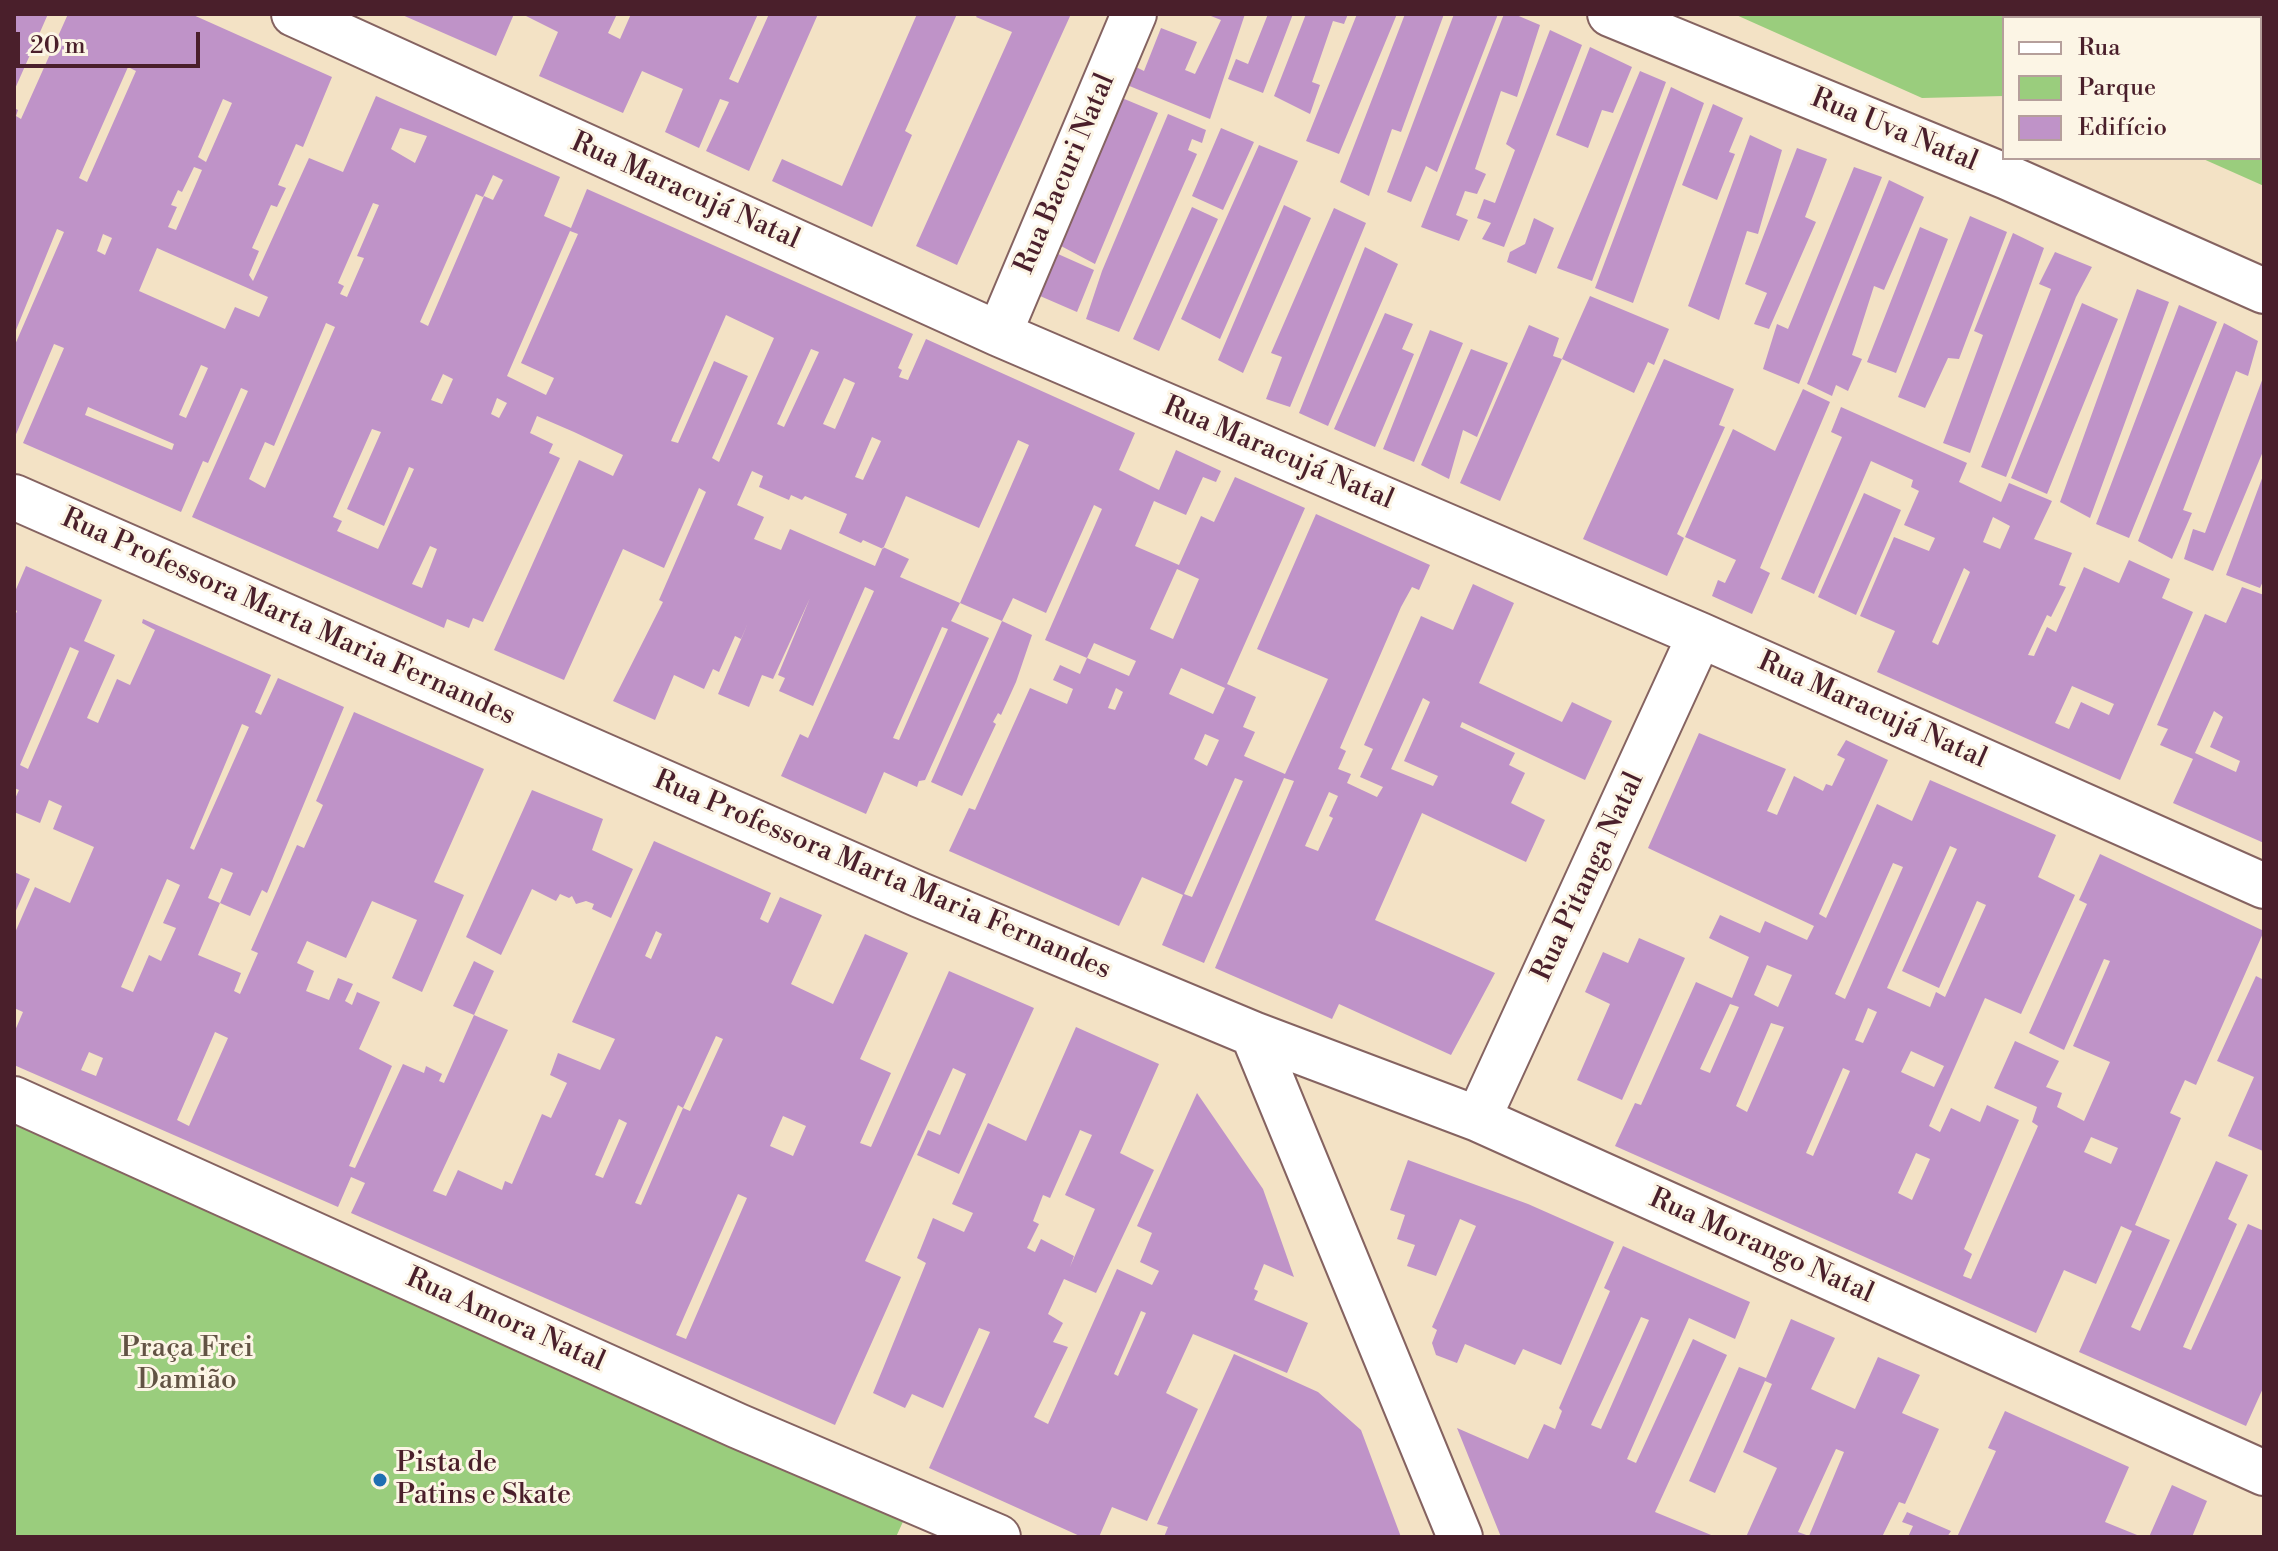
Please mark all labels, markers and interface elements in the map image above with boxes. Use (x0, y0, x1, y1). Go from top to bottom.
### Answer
scale bar (20, 16, 204, 66)
legend (2002, 16, 2262, 160)
text: 20 m (30, 31, 86, 61)
text: Rua (2078, 33, 2120, 63)
street label: Rua Bacuri Natal (1009, 69, 1123, 279)
text: Parque (2078, 73, 2156, 103)
street label: Rua Uva Natal (1806, 82, 1982, 180)
text: Edifício (2078, 113, 2167, 143)
street label: Rua Maracujá Natal (565, 126, 805, 258)
street label: Rua Maracujá Natal (1158, 390, 1398, 518)
street label: Rua Professora Marta Maria Fernandes (56, 502, 520, 734)
street label: Rua Maracujá Natal (1752, 645, 1992, 777)
street label: Rua Professora Marta Maria Fernandes (648, 764, 1116, 988)
street label: Rua Pitanga Natal (1526, 767, 1652, 987)
street label: Rua Morango Natal (1644, 1182, 1878, 1312)
street label: Rua Amora Natal (400, 1262, 610, 1380)
park label: Praça Frei Damião (121, 1332, 253, 1398)
place label: Pista de Patins e Skate (396, 1447, 571, 1513)
marker: Pista de Patins e Skate (371, 1471, 389, 1489)

